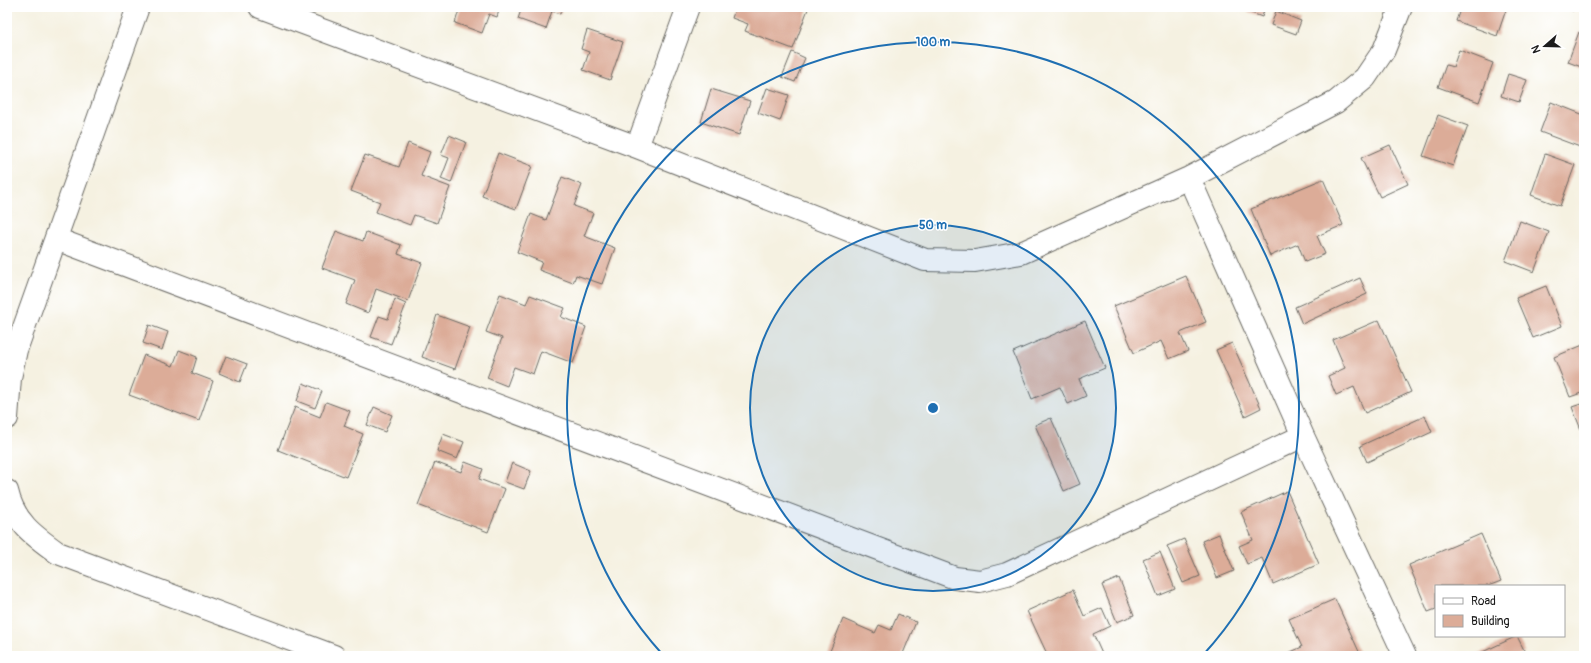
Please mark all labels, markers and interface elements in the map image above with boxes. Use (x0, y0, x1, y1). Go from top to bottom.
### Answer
north arrow (1525, 26, 1565, 66)
text: 100 m (916, 35, 951, 50)
text: N (1529, 43, 1543, 55)
text: 50 m (919, 218, 947, 233)
centre of rings (926, 401, 940, 415)
legend (1435, 585, 1565, 637)
text: Road (1471, 594, 1496, 609)
text: Building (1471, 614, 1510, 629)

